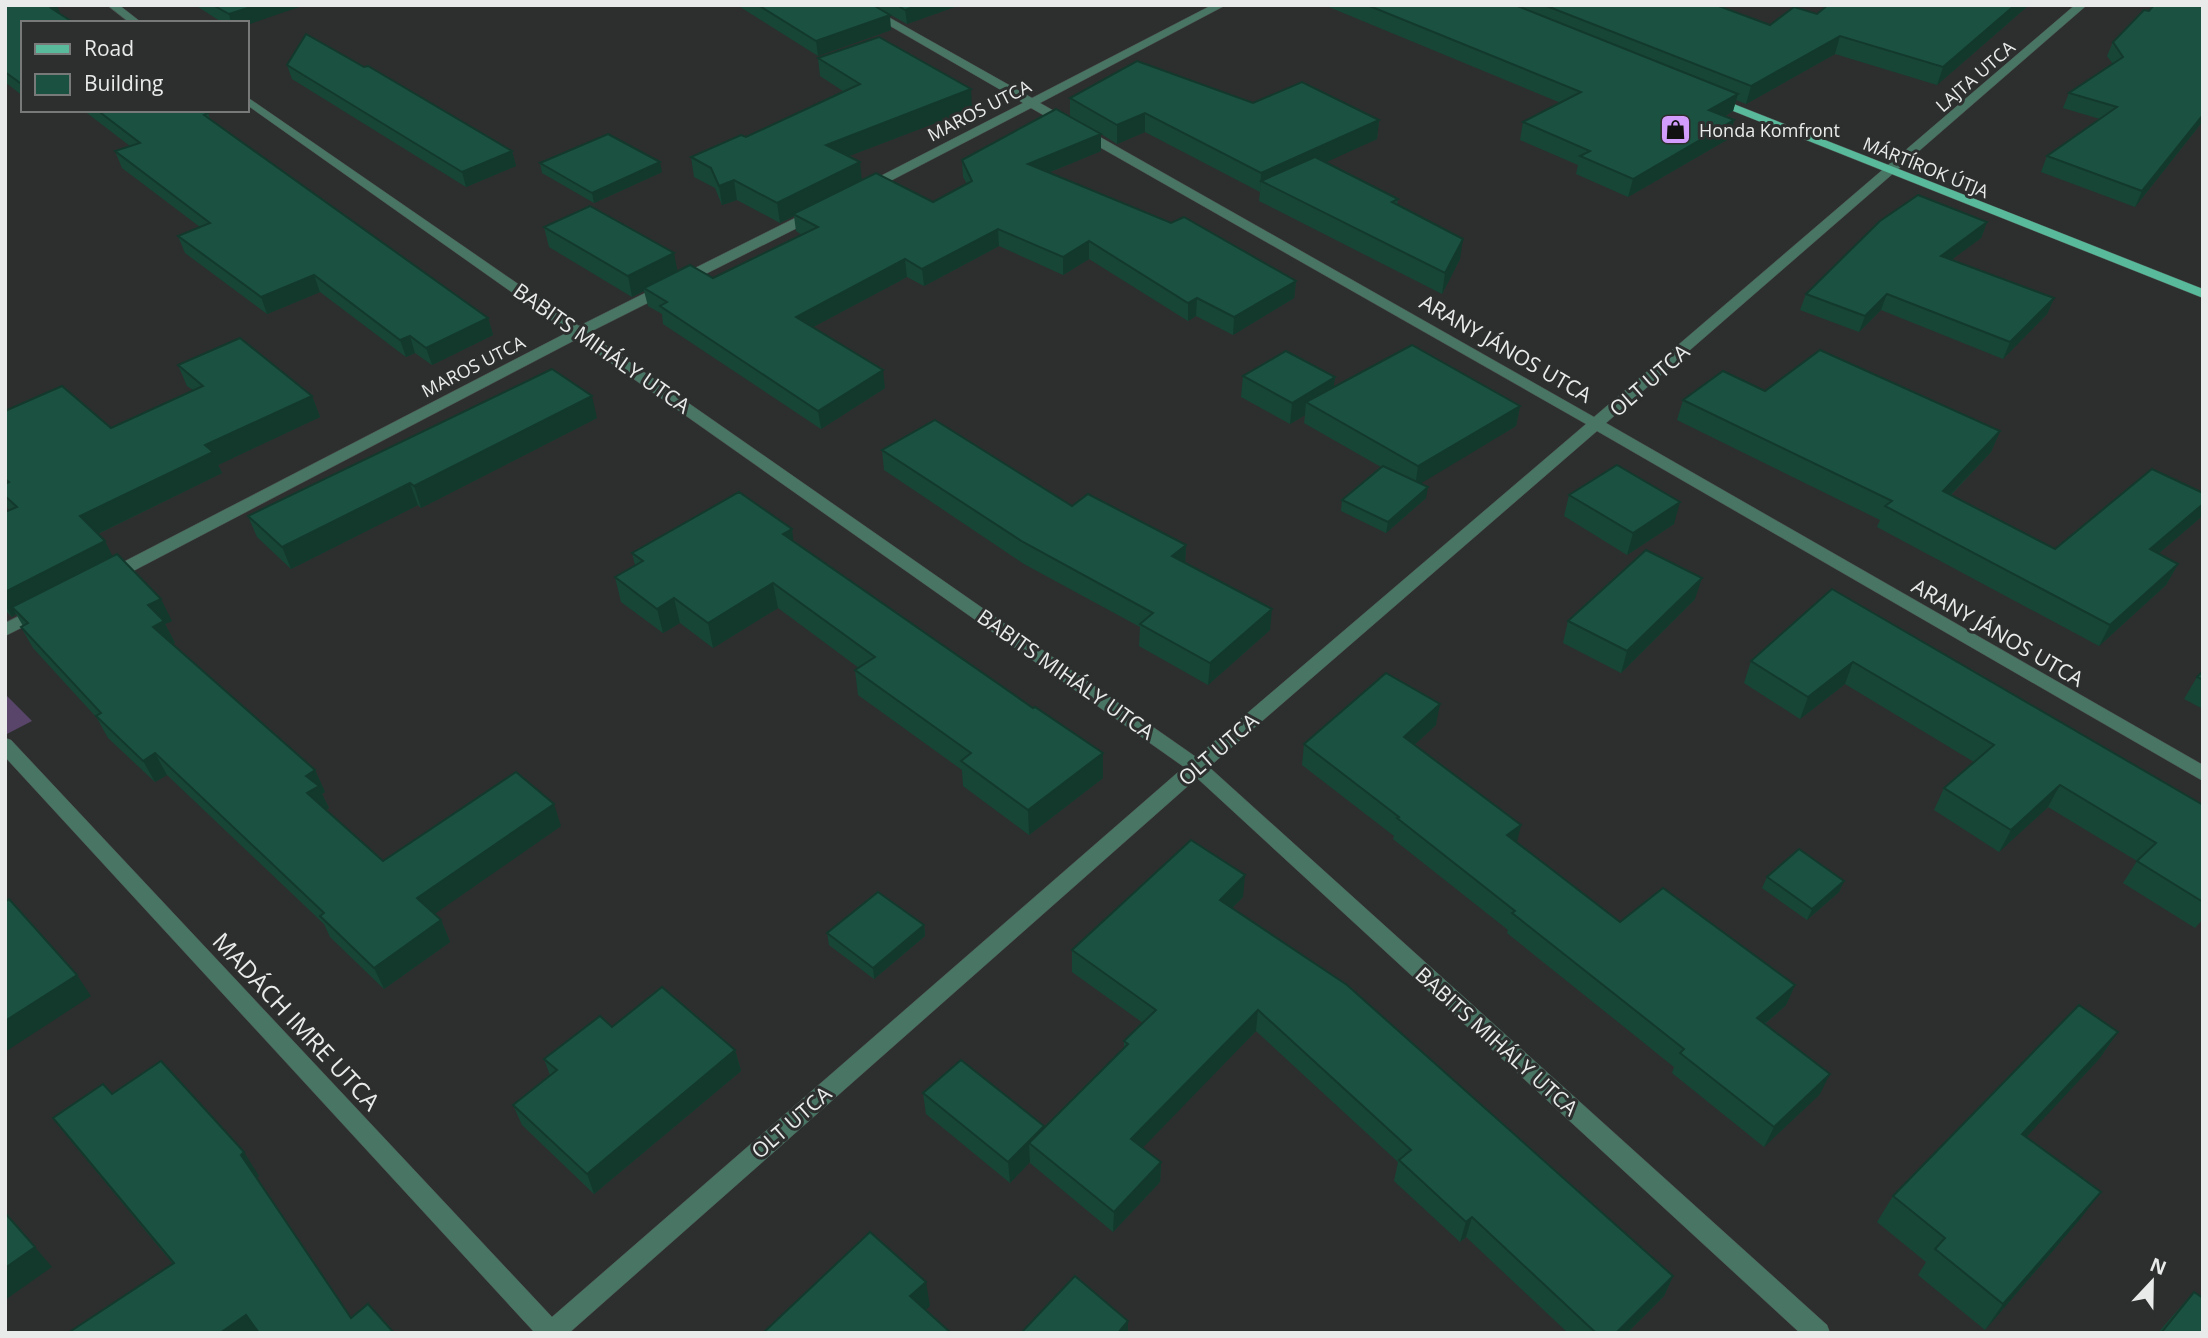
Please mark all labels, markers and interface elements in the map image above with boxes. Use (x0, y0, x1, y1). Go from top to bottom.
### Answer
legend (21, 21, 248, 112)
text: Road (84, 34, 134, 62)
street label: LAJTA UTCA (1930, 35, 2020, 117)
text: Building (84, 69, 163, 97)
street label: MAROS UTCA (923, 73, 1035, 146)
shop icon: Honda Komfront (1659, 113, 1693, 147)
place label: Honda Komfront (1699, 118, 1840, 142)
street label: MÁRTÍROK ÚTJA (1860, 131, 1993, 203)
street label: BABITS MIHÁLY UTCA (508, 276, 697, 420)
street label: ARANY JÁNOS UTCA (1415, 287, 1598, 409)
street label: MAROS UTCA (417, 329, 529, 402)
street label: OLT UTCA (1603, 337, 1696, 423)
street label: ARANY JÁNOS UTCA (1907, 571, 2090, 693)
street label: BABITS MIHÁLY UTCA (972, 602, 1161, 746)
street label: OLT UTCA (1172, 706, 1265, 792)
street label: MADÁCH IMRE UTCA (206, 925, 389, 1118)
street label: BABITS MIHÁLY UTCA (1410, 960, 1585, 1122)
street label: OLT UTCA (745, 1079, 838, 1165)
north arrow (2117, 1247, 2187, 1317)
text: N (2146, 1251, 2170, 1281)

